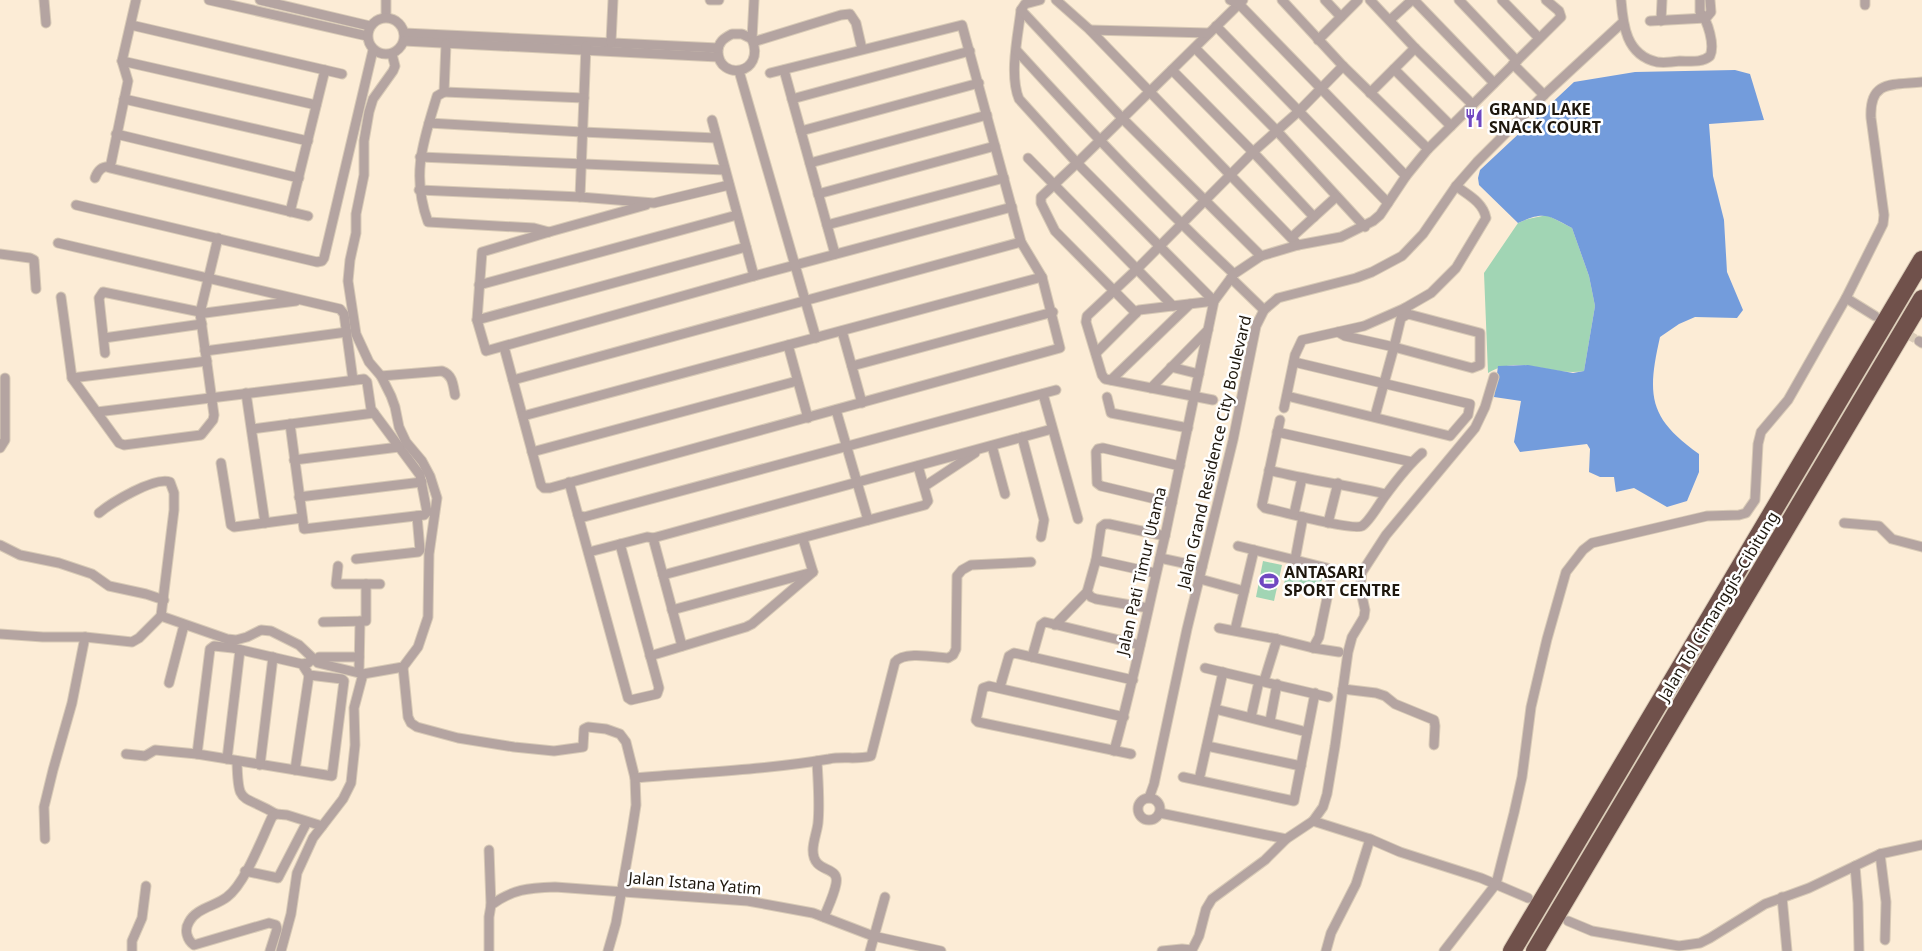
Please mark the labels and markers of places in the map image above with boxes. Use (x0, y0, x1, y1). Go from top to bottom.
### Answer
place label: GRAND LAKE SNACK COURT (1489, 98, 1601, 138)
restaurant icon: GRAND LAKE SNACK COURT (1463, 107, 1485, 129)
place label: ANTASARI SPORT CENTRE (1284, 561, 1400, 601)
sports icon: ANTASARI SPORT CENTRE (1258, 570, 1280, 592)

